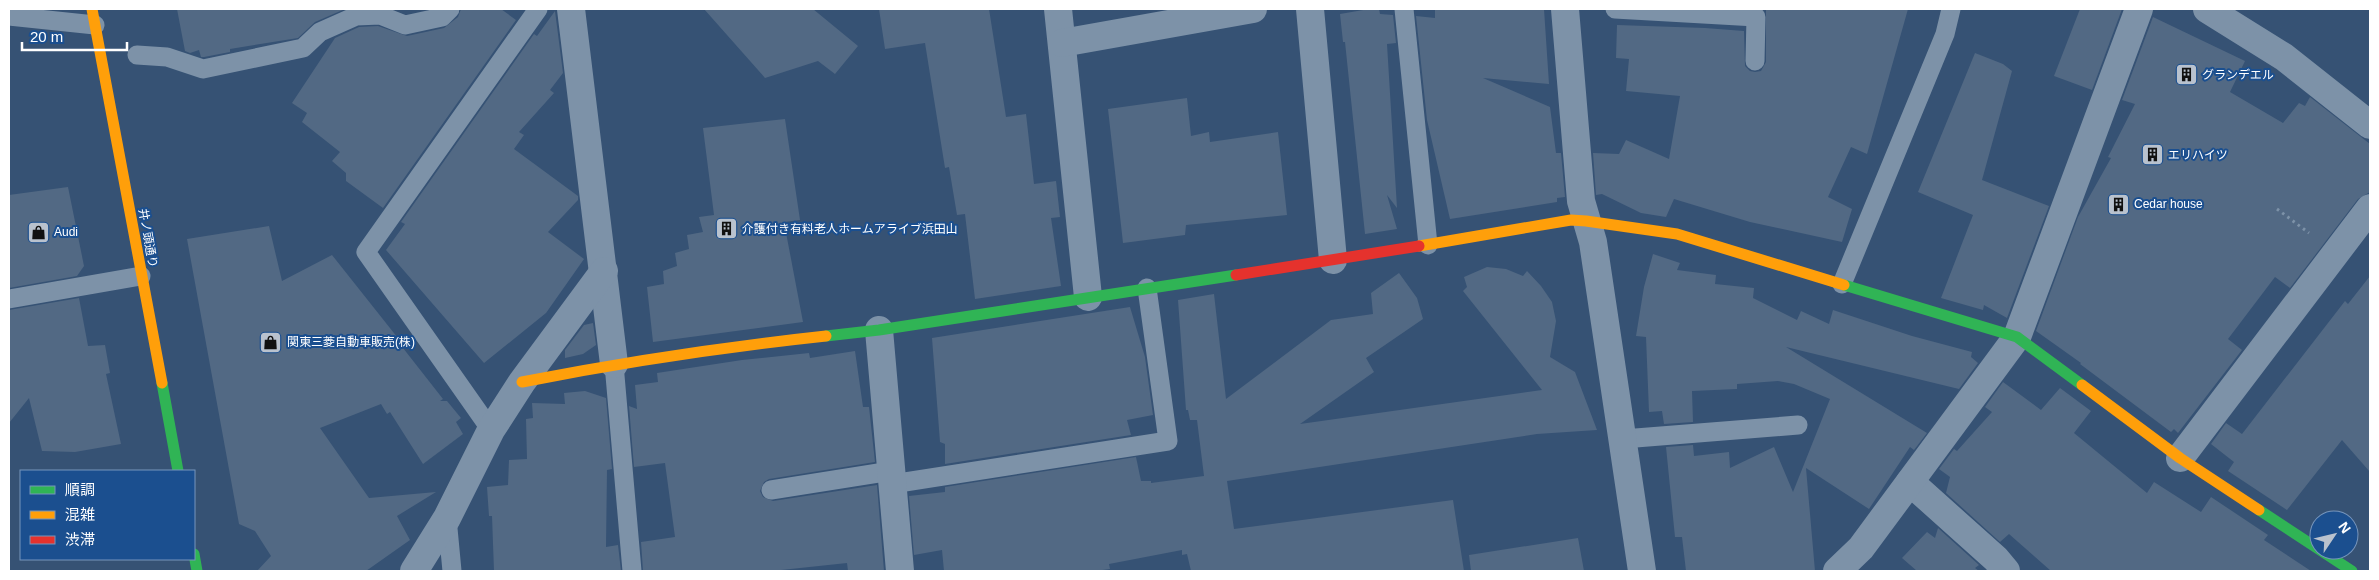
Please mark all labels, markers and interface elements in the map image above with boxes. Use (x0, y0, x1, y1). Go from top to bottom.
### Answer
scale bar (22, 20, 128, 52)
text: 20 m (30, 28, 63, 45)
building icon: グランデエル (2174, 63, 2198, 87)
place label: グランデエル (2202, 68, 2274, 82)
building icon: エリハイツ (2140, 143, 2164, 167)
place label: エリハイツ (2168, 148, 2228, 162)
building icon: Cedar house (2106, 192, 2130, 216)
place label: Cedar house (2134, 197, 2203, 211)
street label: 井ノ頭通り (136, 207, 160, 269)
building icon: 介護付き有料老人ホームアライブ浜田山 (714, 217, 738, 241)
shop icon: Audi (26, 220, 50, 244)
place label: 介護付き有料老人ホームアライブ浜田山 (742, 222, 958, 236)
place label: Audi (54, 225, 78, 239)
shop icon: 関東三菱自動車販売(株) (259, 330, 283, 354)
place label: 関東三菱自動車販売(株) (287, 335, 415, 349)
legend (20, 470, 195, 560)
text: 順調 (65, 481, 95, 498)
text: 混雑 (65, 506, 95, 523)
north arrow (2309, 510, 2359, 560)
text: N (2335, 519, 2354, 536)
text: 渋滞 (65, 531, 95, 548)

